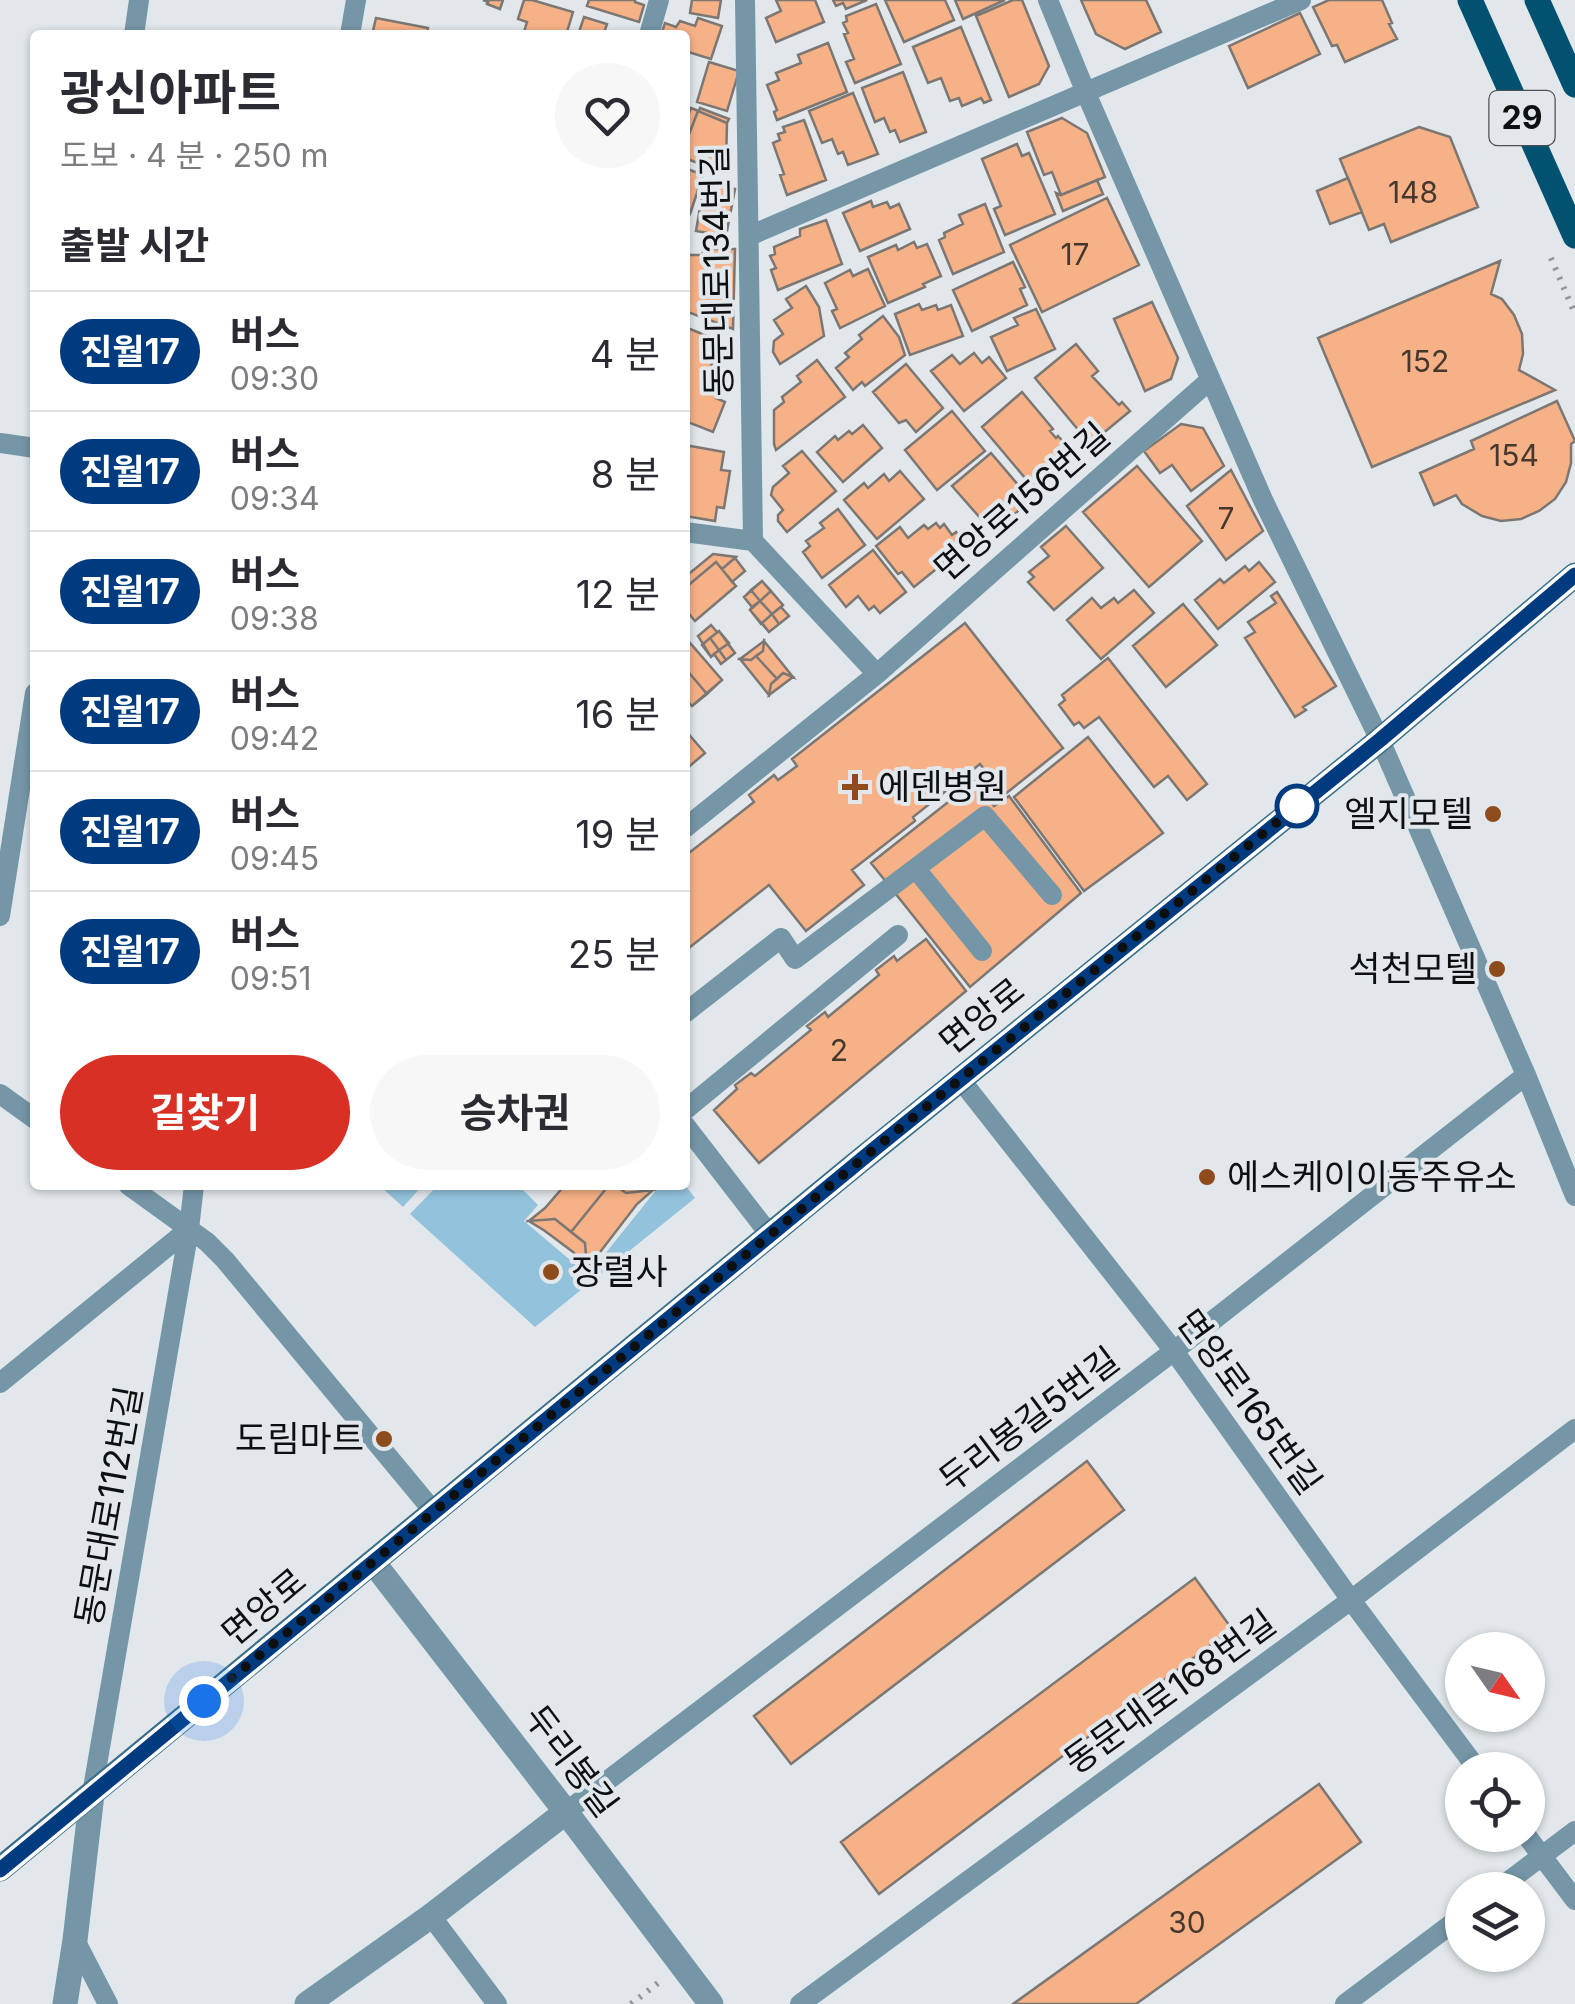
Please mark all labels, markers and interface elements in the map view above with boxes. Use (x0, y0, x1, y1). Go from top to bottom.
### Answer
text: 광신아파트 (60, 63, 281, 122)
button: heart (555, 63, 660, 168)
road number: 29 (1490, 91, 1554, 145)
text: 도보 · 4 분 · 250 m (60, 136, 329, 175)
street label: 동문대로134번길 (693, 145, 739, 397)
house number: 148 (1388, 174, 1438, 210)
text: 출발 시간 (60, 222, 209, 268)
house number: 17 (1060, 236, 1090, 272)
text: 버스 (230, 311, 300, 357)
text: 진월17 (80, 330, 180, 372)
text: 4 분 (590, 331, 660, 377)
house number: 152 (1401, 343, 1449, 379)
text: 09:30 (230, 359, 319, 398)
street label: 면앙로156번길 (925, 414, 1117, 589)
text: 버스 (230, 431, 300, 477)
house number: 154 (1489, 437, 1539, 473)
text: 진월17 (80, 450, 180, 492)
text: 8 분 (591, 451, 660, 497)
text: 09:34 (230, 479, 320, 518)
house number: 7 (1218, 500, 1234, 536)
text: 버스 (230, 551, 300, 597)
text: 진월17 (80, 570, 180, 612)
text: 12 분 (576, 571, 660, 617)
text: 09:38 (230, 599, 319, 638)
text: 버스 (230, 671, 300, 717)
text: 진월17 (80, 690, 180, 732)
text: 16 분 (575, 691, 660, 737)
text: 09:42 (230, 719, 319, 758)
place label: 에덴병원 (878, 765, 1007, 807)
marker: 에덴병원 (842, 774, 868, 800)
unlabelled marker (1276, 785, 1318, 827)
text: 버스 (230, 791, 300, 837)
place label: 엘지모텔 (1344, 792, 1473, 834)
marker: 엘지모텔 (1482, 803, 1504, 825)
text: 진월17 (80, 810, 180, 852)
text: 19 분 (575, 811, 660, 857)
text: 09:45 (230, 839, 319, 878)
text: 버스 (230, 911, 300, 957)
text: 진월17 (80, 930, 180, 972)
text: 25 분 (568, 931, 660, 977)
place label: 석천모텔 (1348, 947, 1477, 989)
marker: 석천모텔 (1486, 958, 1508, 980)
text: 09:51 (230, 959, 312, 998)
street label: 면앙로 (931, 969, 1032, 1062)
house number: 2 (830, 1032, 848, 1068)
button: 길찾기 (60, 1055, 350, 1170)
button: 승차권 (370, 1055, 660, 1170)
place label: 에스케이이동주유소 (1227, 1155, 1517, 1197)
marker: 에스케이이동주유소 (1196, 1166, 1218, 1188)
place label: 장렬사 (571, 1250, 668, 1292)
marker: 장렬사 (540, 1261, 562, 1283)
street label: 면앙로165번길 (1169, 1301, 1331, 1502)
street label: 두리봉길5번길 (930, 1338, 1127, 1501)
street label: 동문대로112번길 (66, 1383, 150, 1629)
place label: 도림마트 (235, 1417, 364, 1459)
marker: 도림마트 (373, 1428, 395, 1450)
street label: 면앙로 (213, 1559, 314, 1653)
street label: 동문대로168번길 (1056, 1600, 1283, 1782)
north arrow (1445, 1632, 1545, 1732)
map controls (1445, 1632, 1545, 1972)
your location (179, 1676, 229, 1726)
street label: 두리봉길 (516, 1696, 627, 1824)
button: locate (1445, 1752, 1545, 1852)
button: layers (1445, 1872, 1545, 1972)
house number: 30 (1168, 1904, 1206, 1940)

